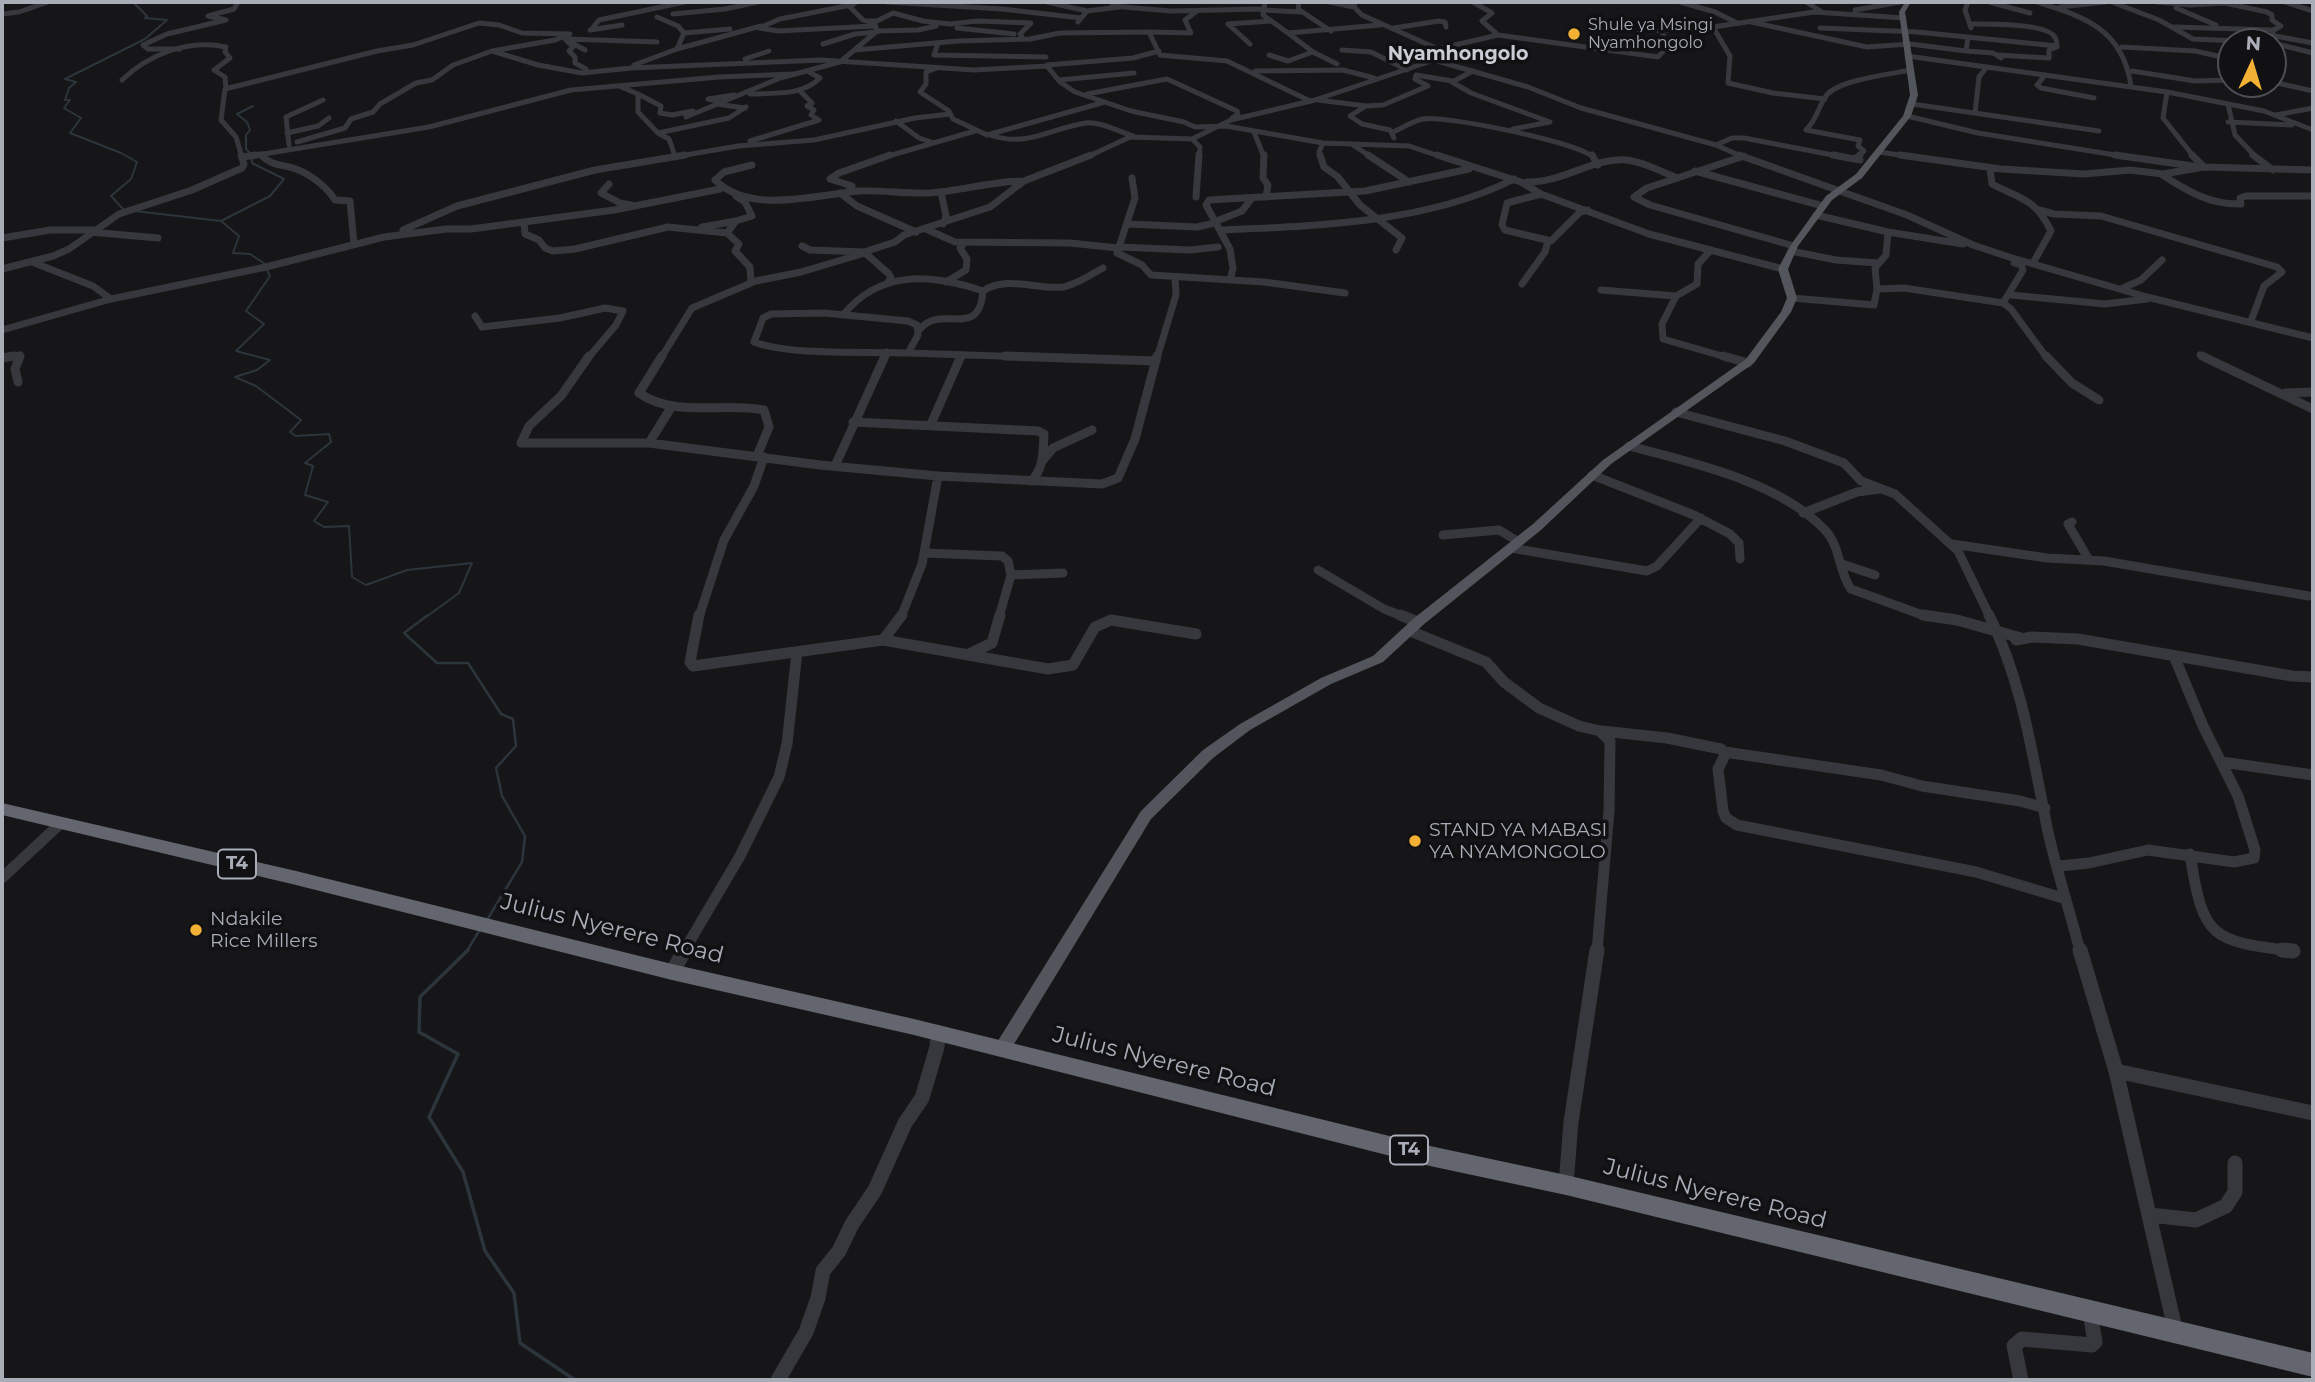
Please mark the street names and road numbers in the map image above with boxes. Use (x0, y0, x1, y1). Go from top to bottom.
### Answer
road number: T4 (218, 850, 256, 878)
street label: Julius Nyerere Road (498, 888, 726, 970)
street label: Julius Nyerere Road (1050, 1021, 1278, 1103)
road number: T4 (1390, 1135, 1428, 1164)
street label: Julius Nyerere Road (1601, 1153, 1829, 1235)

